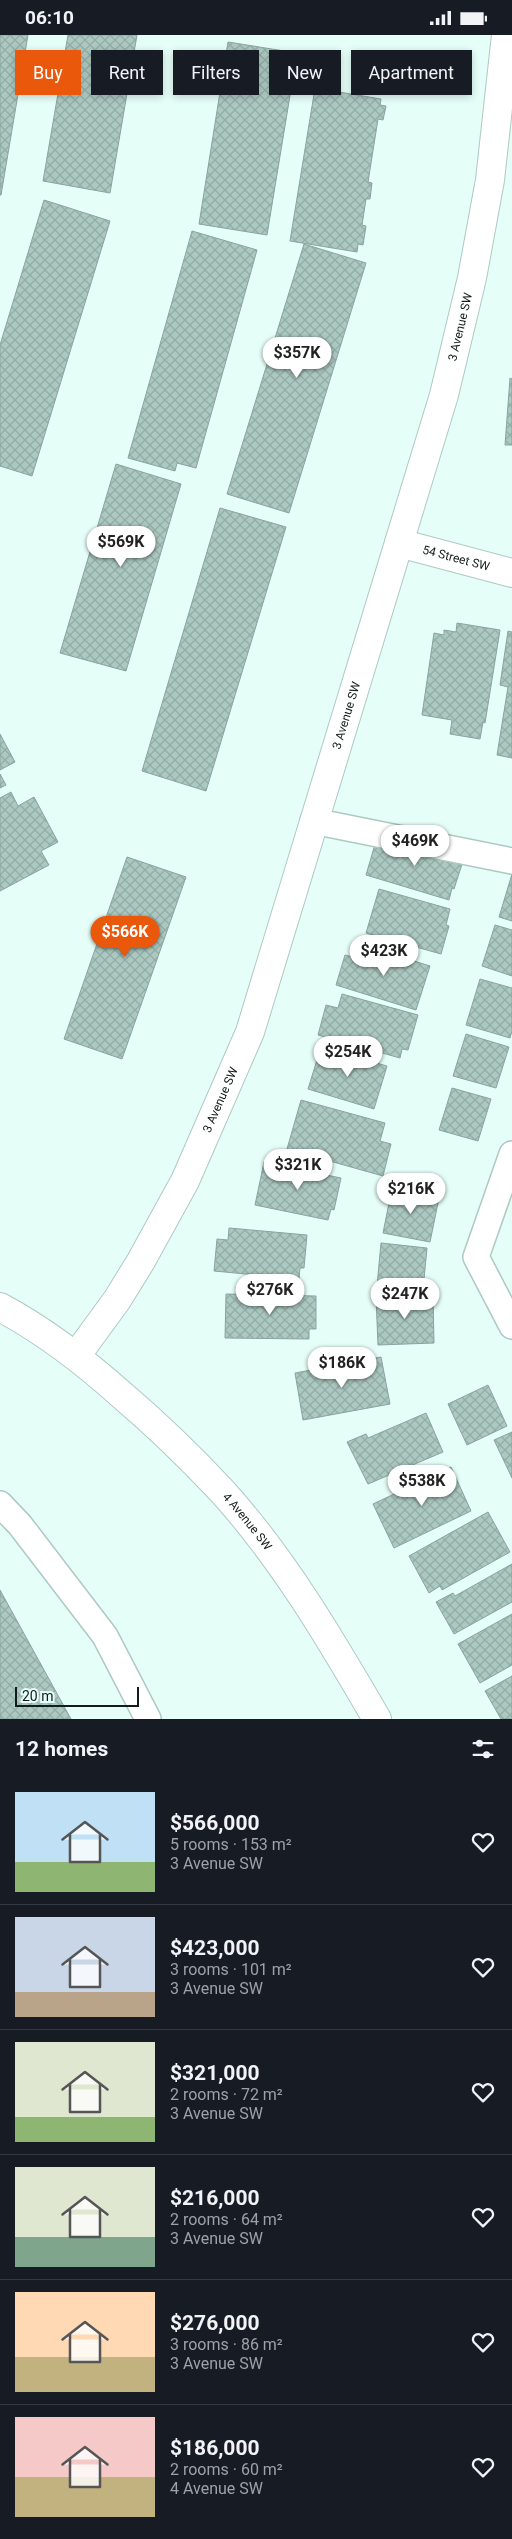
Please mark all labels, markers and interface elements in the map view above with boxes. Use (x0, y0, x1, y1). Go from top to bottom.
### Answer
text: 06:10 (25, 6, 74, 29)
chip: Buy (15, 50, 81, 95)
chip: Rent (91, 50, 163, 95)
chip: Filters (173, 50, 259, 95)
chip: New (269, 50, 341, 95)
chip: Apartment (351, 50, 472, 95)
street label: 3 Avenue SW (445, 291, 475, 362)
pin: $357K (262, 337, 332, 379)
text: $357K (274, 343, 320, 362)
pin: $569K (86, 525, 156, 568)
text: $569K (98, 532, 144, 551)
street label: 54 Street SW (421, 543, 491, 574)
street label: 3 Avenue SW (330, 680, 363, 751)
pin: $469K (380, 825, 450, 867)
text: $469K (392, 831, 438, 850)
pin: $566K (90, 915, 160, 958)
text: $566K (102, 922, 148, 941)
pin: $423K (349, 935, 419, 977)
text: $423K (361, 941, 407, 960)
pin: $254K (313, 1035, 383, 1078)
text: $254K (325, 1042, 371, 1061)
street label: 3 Avenue SW (200, 1065, 241, 1135)
pin: $321K (263, 1149, 333, 1191)
text: $321K (275, 1155, 321, 1174)
pin: $216K (376, 1173, 446, 1215)
text: $216K (388, 1179, 434, 1198)
pin: $276K (235, 1273, 305, 1316)
pin: $247K (370, 1277, 440, 1320)
text: $276K (247, 1280, 293, 1299)
text: $247K (382, 1284, 428, 1303)
pin: $186K (307, 1347, 377, 1389)
text: $186K (319, 1353, 365, 1372)
pin: $538K (387, 1465, 457, 1507)
text: $538K (399, 1471, 445, 1490)
street label: 4 Avenue SW (220, 1490, 275, 1553)
scale bar (15, 1684, 139, 1707)
text: 20 m (22, 1688, 54, 1704)
icon: filters (469, 1735, 497, 1763)
text: 12 homes (15, 1737, 108, 1761)
text: $566,000 (170, 1811, 260, 1835)
icon: home (55, 1812, 115, 1872)
icon: heart (469, 1828, 497, 1856)
text: 5 rooms · 153 m² (170, 1835, 292, 1854)
text: 3 Avenue SW (170, 1854, 263, 1873)
text: $423,000 (170, 1936, 260, 1960)
icon: home (55, 1937, 115, 1997)
icon: heart (469, 1953, 497, 1981)
text: 3 rooms · 101 m² (170, 1960, 292, 1979)
text: 3 Avenue SW (170, 1979, 263, 1998)
text: $321,000 (170, 2061, 260, 2085)
icon: home (55, 2062, 115, 2122)
icon: heart (469, 2078, 497, 2106)
text: 2 rooms · 72 m² (170, 2085, 283, 2104)
text: 3 Avenue SW (170, 2104, 263, 2123)
text: $216,000 (170, 2186, 260, 2210)
icon: home (55, 2187, 115, 2247)
icon: heart (469, 2203, 497, 2231)
text: 2 rooms · 64 m² (170, 2210, 283, 2229)
text: 3 Avenue SW (170, 2229, 263, 2248)
text: $276,000 (170, 2311, 260, 2335)
icon: home (55, 2312, 115, 2372)
icon: heart (469, 2328, 497, 2356)
text: 3 rooms · 86 m² (170, 2335, 283, 2354)
text: 3 Avenue SW (170, 2354, 263, 2373)
text: $186,000 (170, 2436, 260, 2460)
icon: home (55, 2437, 115, 2497)
icon: heart (469, 2453, 497, 2481)
text: 2 rooms · 60 m² (170, 2460, 283, 2479)
text: 4 Avenue SW (170, 2479, 263, 2498)

